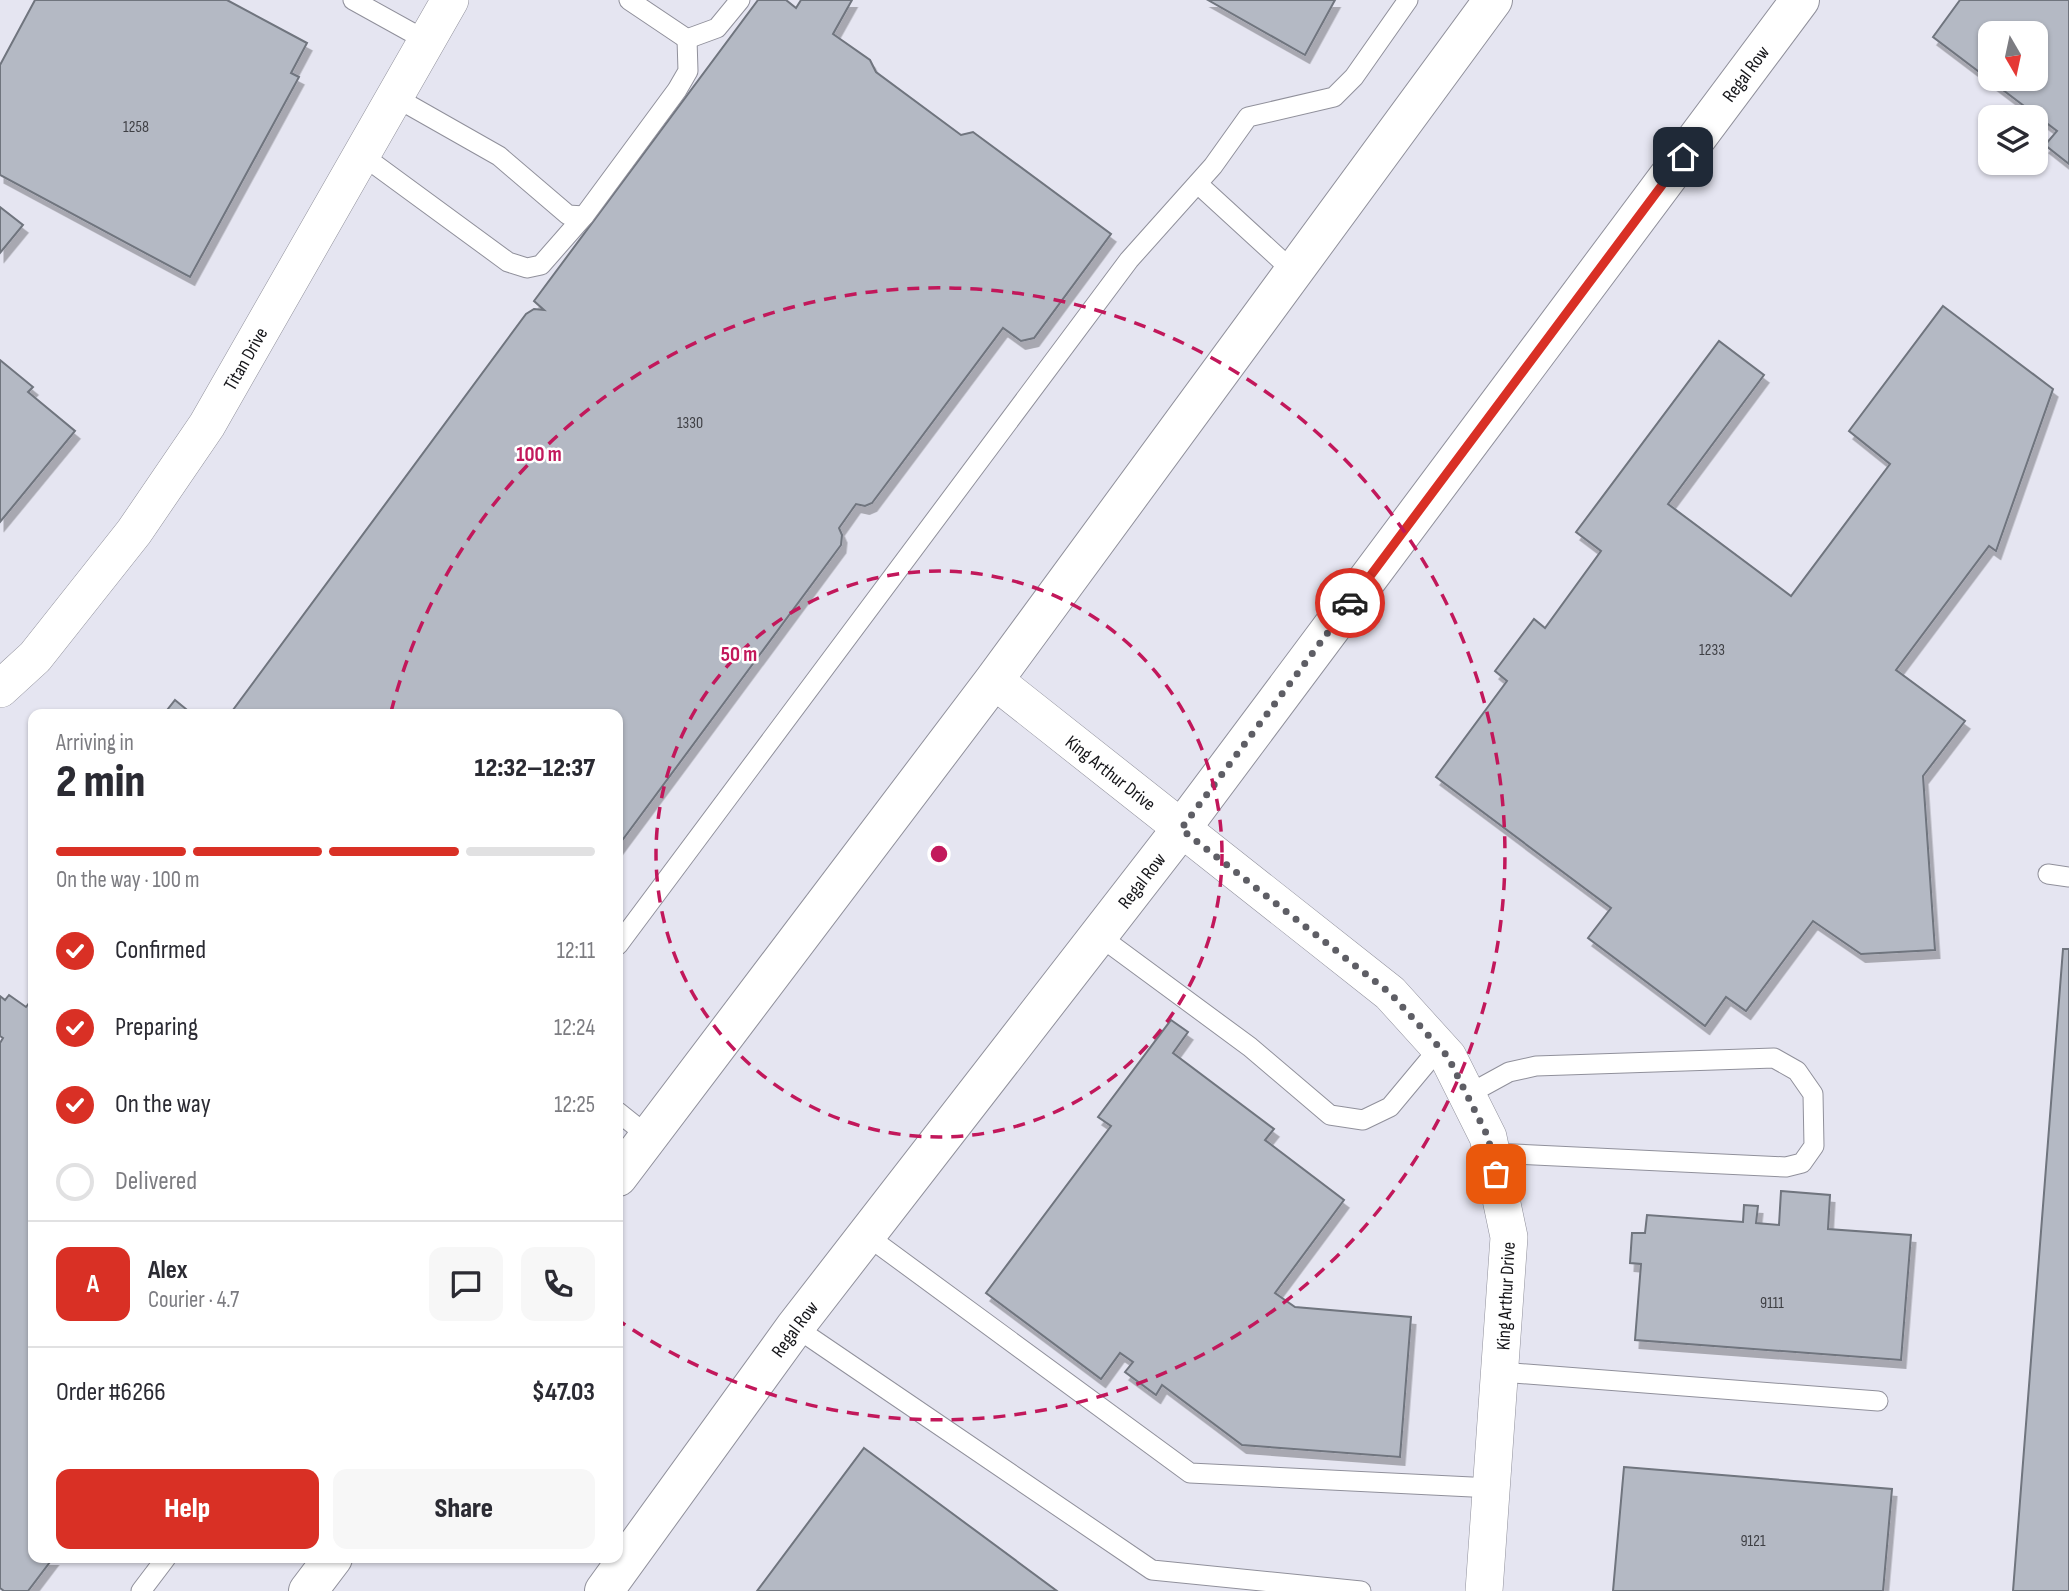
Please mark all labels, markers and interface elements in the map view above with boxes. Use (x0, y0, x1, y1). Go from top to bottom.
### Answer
north arrow (1978, 21, 2048, 91)
map controls (1978, 21, 2048, 175)
street label: Regal Row (1718, 41, 1775, 107)
button: layers (1978, 105, 2048, 175)
house number: 1258 (123, 118, 149, 137)
pin (1653, 127, 1713, 187)
icon: home (1664, 138, 1702, 176)
street label: Titan Drive (219, 324, 273, 395)
house number: 1330 (677, 414, 703, 433)
text: 100 m (516, 442, 562, 467)
courier (1315, 568, 1385, 638)
icon: car (1331, 584, 1369, 622)
house number: 1233 (1699, 641, 1725, 660)
text: 50 m (721, 642, 757, 667)
text: Arriving in (56, 729, 134, 757)
street label: King Arthur Drive (1060, 731, 1160, 816)
text: 12:32–12:37 (475, 753, 595, 784)
text: 2 min (56, 755, 145, 810)
centre of rings (927, 842, 951, 866)
street label: Regal Row (1114, 848, 1171, 914)
text: On the way · 100 m (56, 866, 200, 894)
icon: check (56, 932, 94, 970)
text: Confirmed (115, 935, 206, 966)
text: 12:11 (557, 937, 595, 965)
icon: check (56, 1009, 94, 1047)
text: Preparing (115, 1012, 198, 1043)
text: 12:24 (554, 1014, 595, 1042)
icon: check (56, 1086, 94, 1124)
text: On the way (115, 1089, 211, 1120)
text: 12:25 (554, 1091, 595, 1119)
pin (1466, 1144, 1526, 1204)
icon: bag (1477, 1155, 1515, 1193)
text: Delivered (115, 1166, 197, 1197)
street label: King Arthur Drive (1492, 1241, 1521, 1351)
button: chat (429, 1247, 503, 1321)
button: phone (521, 1247, 595, 1321)
text: Alex (148, 1255, 188, 1286)
text: A (87, 1269, 99, 1300)
text: Courier · 4.7 (148, 1286, 239, 1314)
house number: 9111 (1760, 1294, 1784, 1313)
street label: Regal Row (767, 1297, 824, 1362)
text: Order #6266 (56, 1377, 166, 1408)
text: $47.03 (532, 1377, 595, 1408)
button: Help (56, 1469, 319, 1549)
button: Share (333, 1469, 595, 1549)
house number: 9121 (1740, 1532, 1766, 1551)

